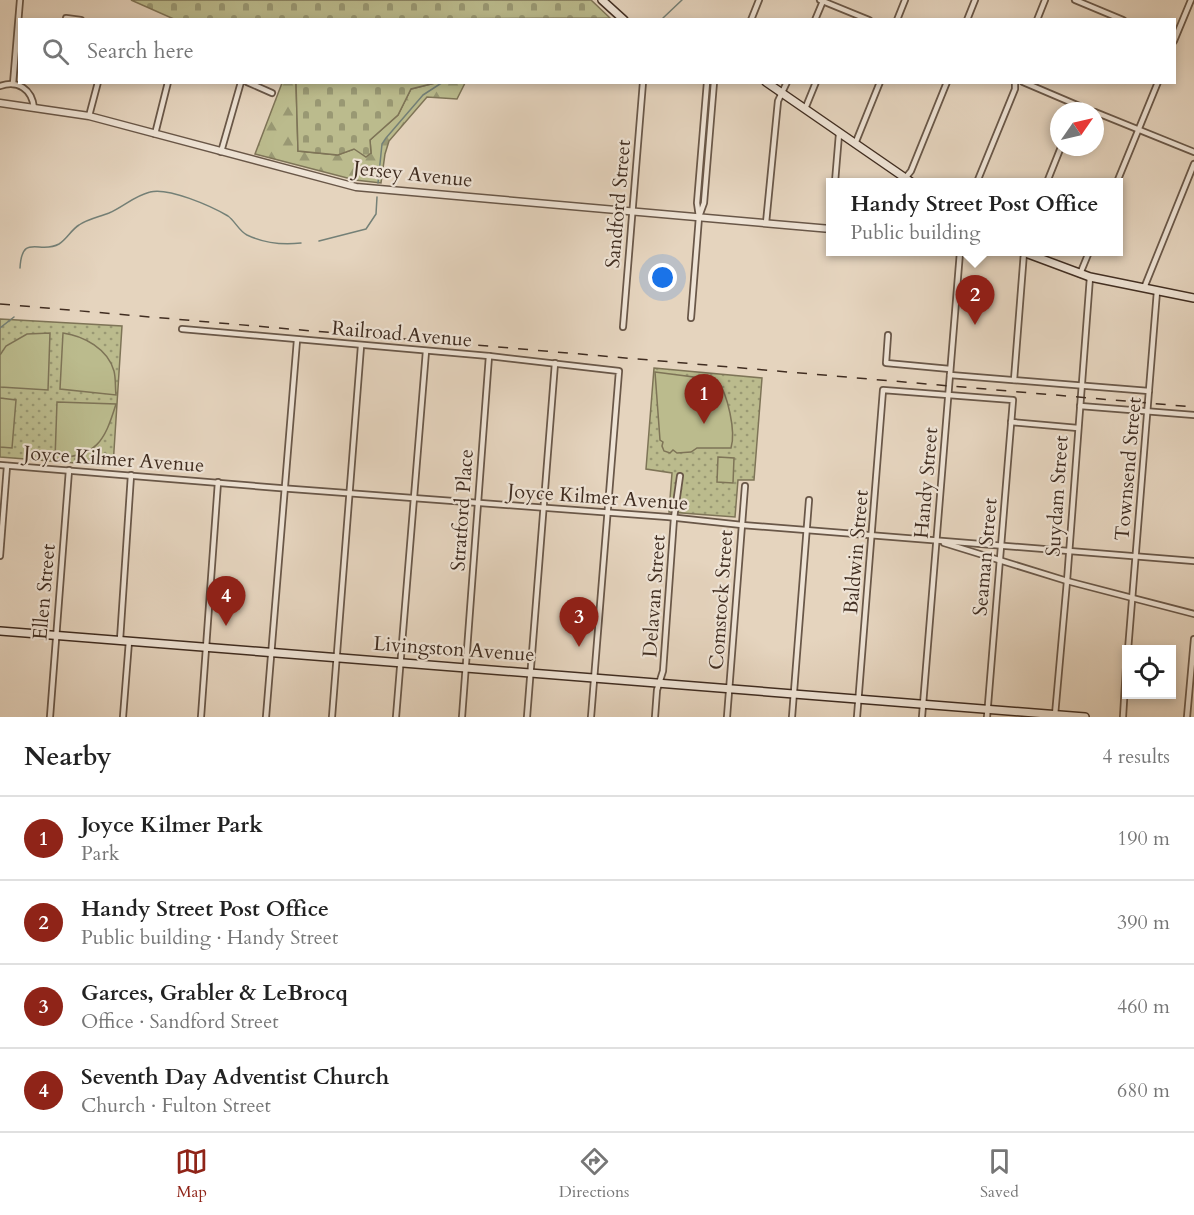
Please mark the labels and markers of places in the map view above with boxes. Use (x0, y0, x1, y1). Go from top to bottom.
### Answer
pin: 2 (956, 276, 994, 325)
pin: 1 (684, 374, 724, 424)
pin: 4 (206, 576, 246, 626)
pin: 3 (560, 598, 598, 647)

